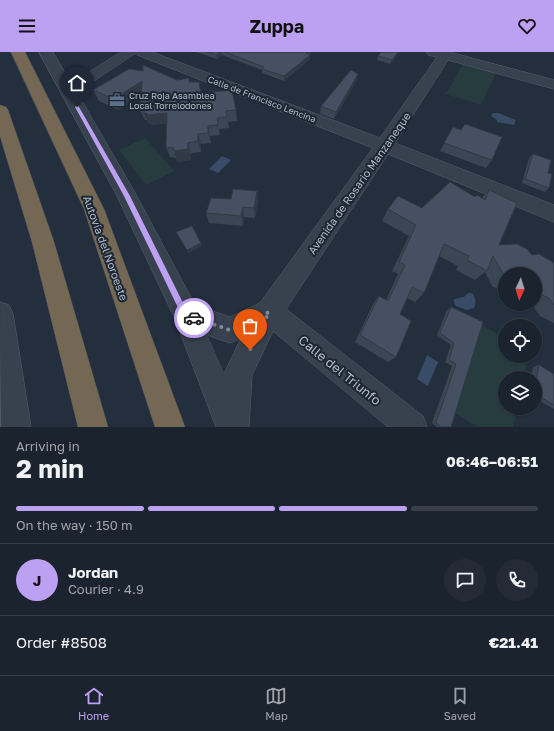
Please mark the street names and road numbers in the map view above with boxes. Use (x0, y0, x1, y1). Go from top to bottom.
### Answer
street label: Calle de Francisco Lencina (206, 73, 318, 125)
street label: Avenida de Rosario Manzaneque (305, 110, 413, 256)
street label: Autovía del Noroeste (81, 194, 131, 302)
street label: Calle del Triunfo (295, 332, 385, 408)

